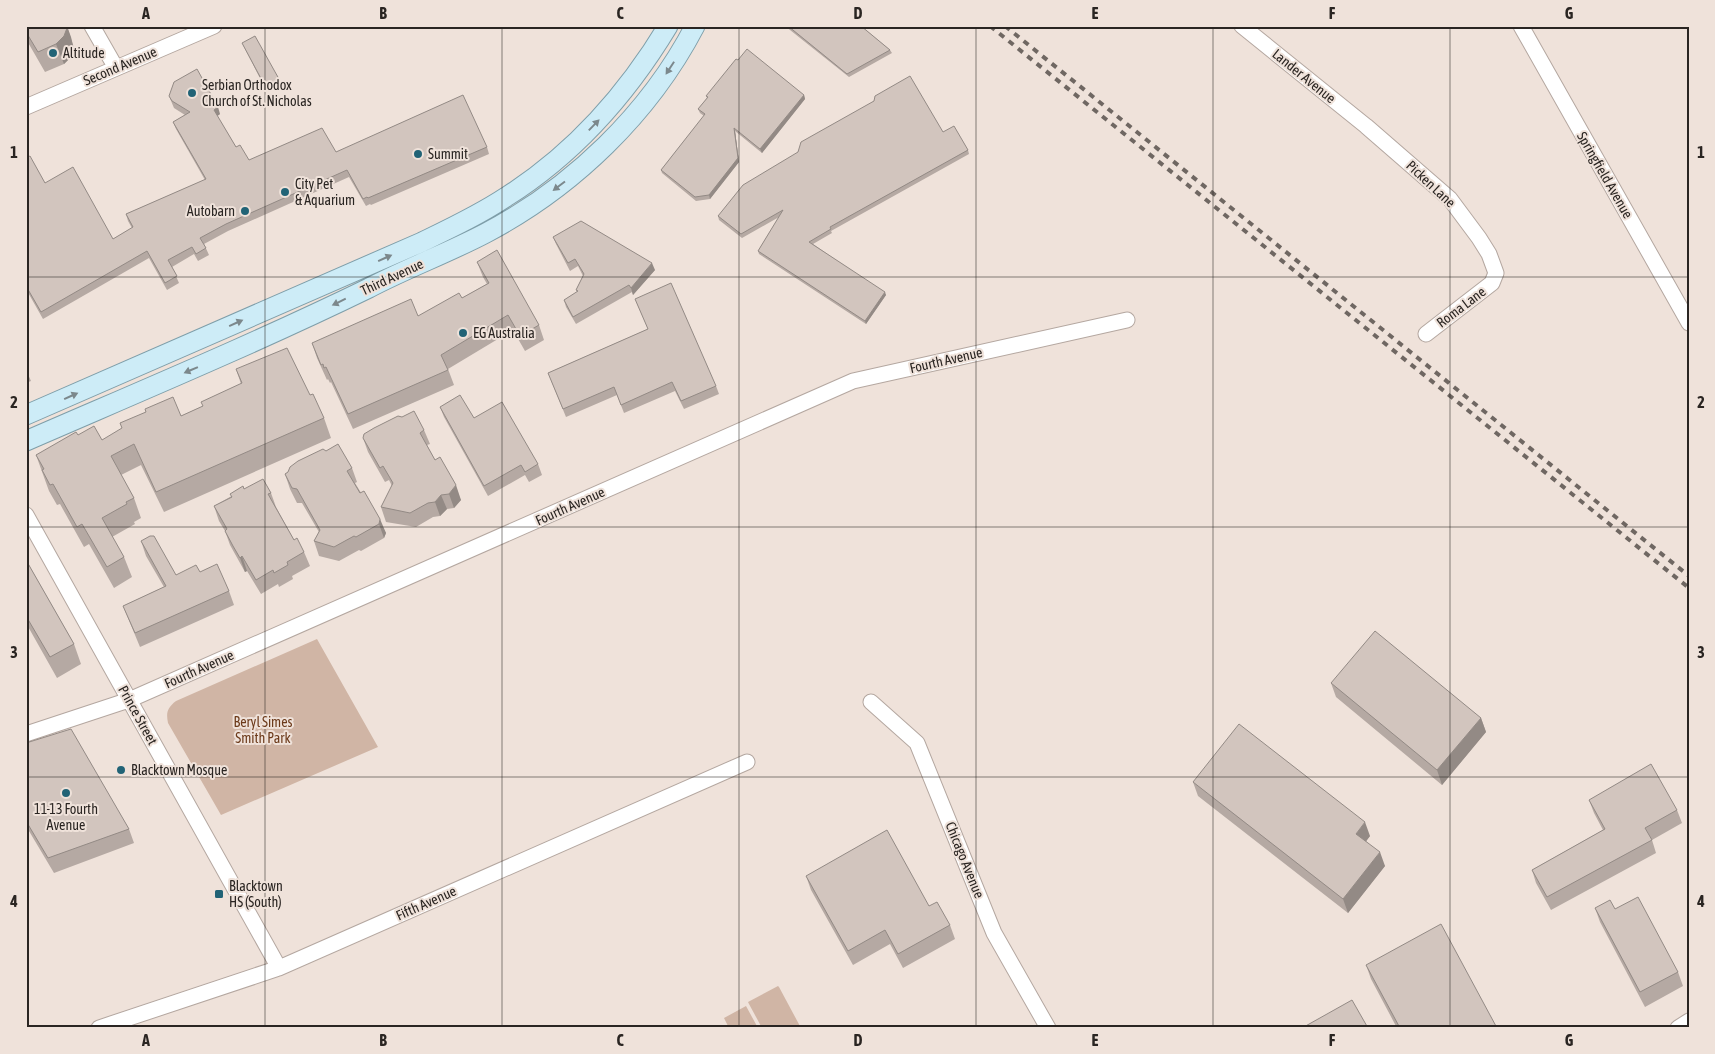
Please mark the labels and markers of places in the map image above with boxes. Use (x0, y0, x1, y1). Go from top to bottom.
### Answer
place label: Altitude (63, 45, 105, 61)
marker: Altitude (47, 47, 59, 59)
place label: Serbian Orthodox Church of St. Nicholas (202, 77, 312, 109)
marker: Serbian Orthodox Church of St. Nicholas (186, 87, 198, 99)
place label: Summit (428, 146, 468, 162)
marker: Summit (412, 148, 424, 160)
place label: City Pet & Aquarium (295, 176, 355, 208)
marker: City Pet & Aquarium (279, 186, 291, 198)
place label: Autobarn (187, 203, 235, 219)
marker: Autobarn (239, 205, 251, 217)
place label: EG Australia (473, 325, 535, 341)
marker: EG Australia (457, 327, 469, 339)
place label: Blacktown Mosque (131, 762, 227, 778)
marker: Blacktown Mosque (115, 764, 127, 776)
marker: 11-13 Fourth Avenue (60, 787, 72, 799)
place label: 11-13 Fourth Avenue (34, 801, 98, 833)
place label: Blacktown HS (South) (229, 878, 283, 910)
marker: Blacktown HS (South) (213, 888, 225, 900)

